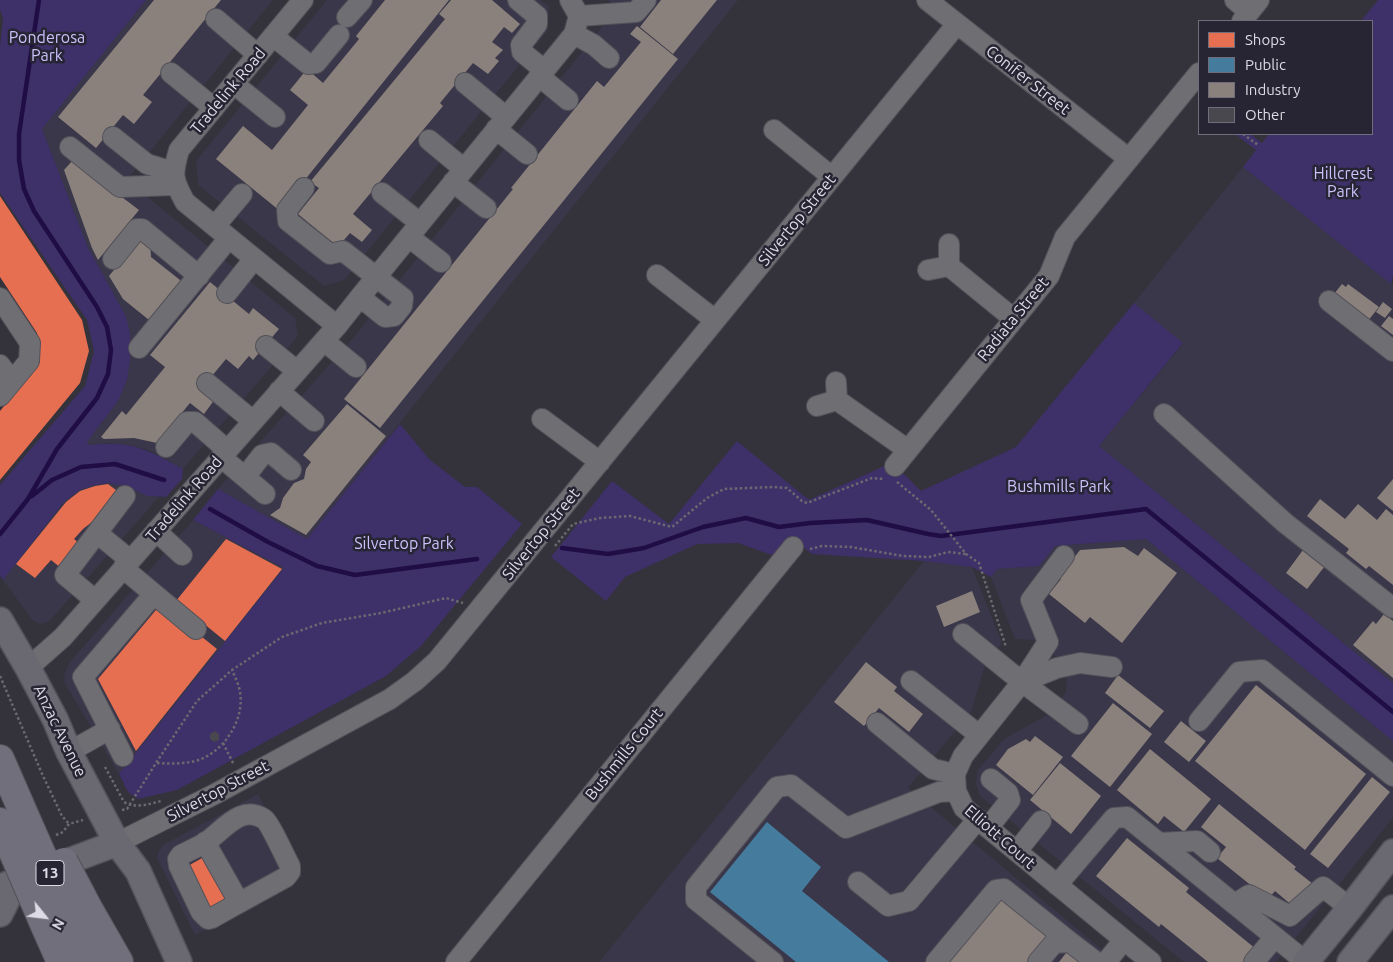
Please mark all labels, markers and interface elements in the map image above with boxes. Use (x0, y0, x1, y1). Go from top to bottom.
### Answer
legend (1198, 20, 1373, 135)
park label: Ponderosa Park (9, 28, 85, 66)
text: Shops (1245, 31, 1286, 48)
street label: Conifer Street (982, 41, 1074, 119)
street label: Tradelink Road (186, 44, 270, 138)
text: Public (1245, 56, 1286, 73)
text: Industry (1245, 81, 1300, 98)
text: Other (1245, 106, 1285, 123)
park label: Hillcrest Park (1314, 164, 1372, 202)
street label: Silvertop Street (754, 170, 840, 270)
street label: Radiata Street (973, 273, 1053, 365)
street label: Tradelink Road (142, 452, 226, 546)
park label: Bushmills Park (1007, 477, 1111, 497)
street label: Silvertop Street (498, 484, 584, 584)
park label: Silvertop Park (354, 534, 454, 554)
street label: Anzac Avenue (29, 682, 91, 780)
street label: Bushmills Court (581, 704, 667, 804)
street label: Silvertop Street (164, 756, 272, 826)
street label: Elliott Court (961, 801, 1039, 873)
road number: 13 (36, 860, 64, 886)
north arrow (20, 892, 70, 942)
text: N (49, 916, 68, 933)

